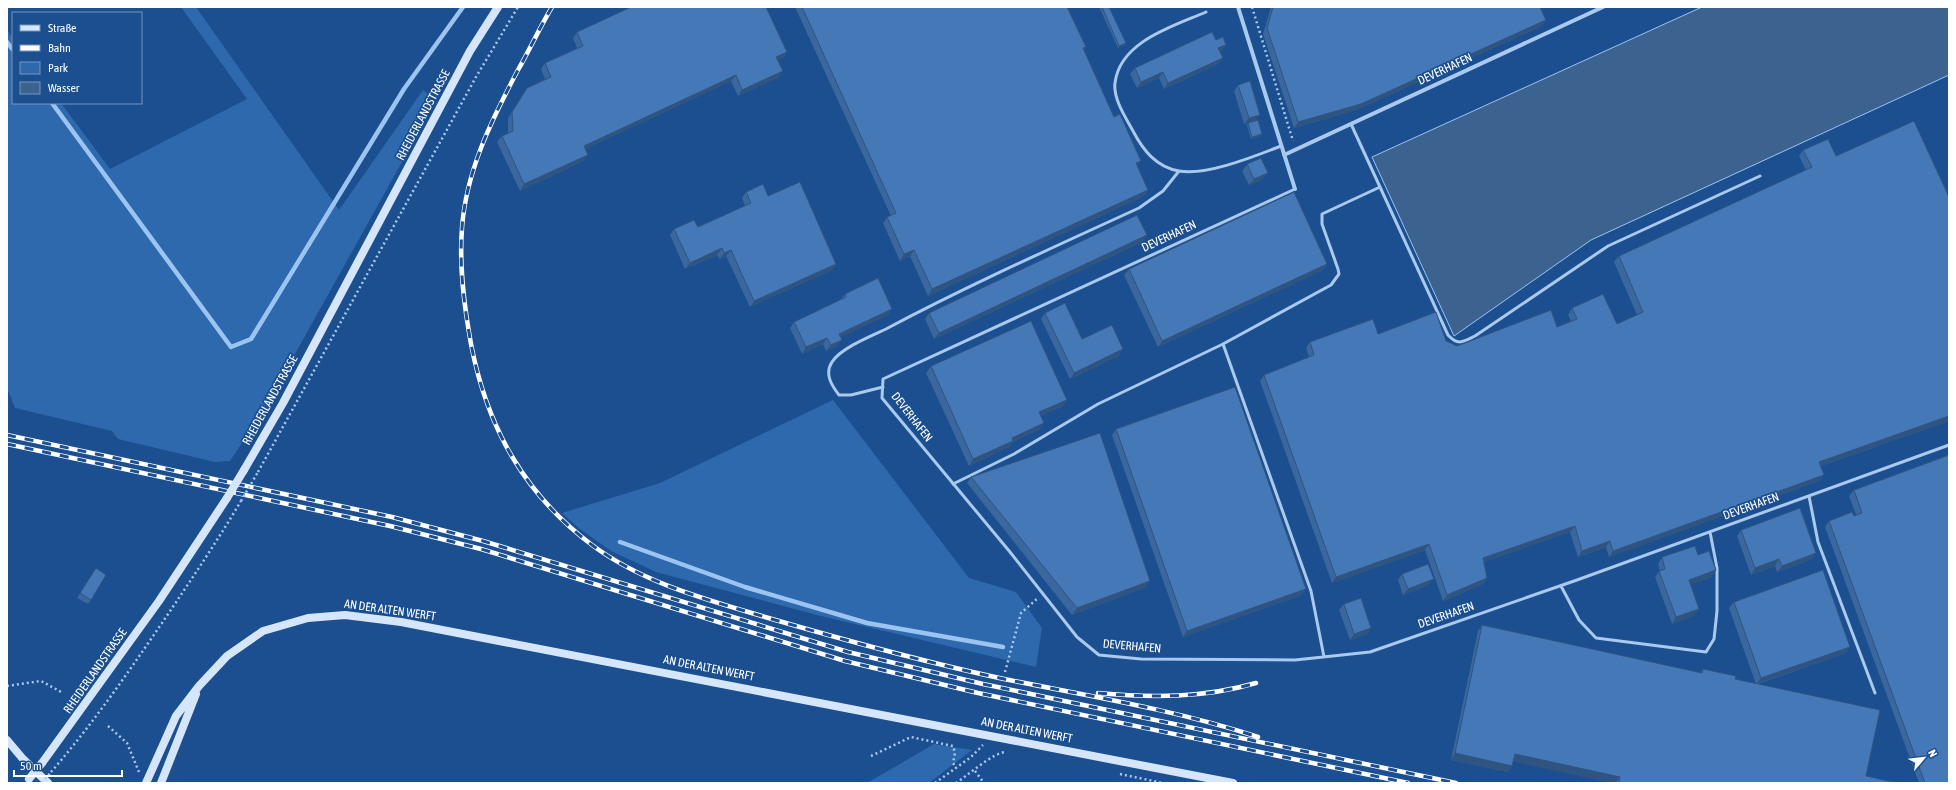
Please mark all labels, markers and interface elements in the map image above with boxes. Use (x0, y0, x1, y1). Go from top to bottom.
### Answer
legend (12, 12, 142, 104)
text: Straße (48, 21, 76, 35)
text: Bahn (48, 41, 71, 55)
street label: DEVERHAFEN (1415, 50, 1475, 88)
text: Park (48, 61, 69, 75)
street label: RHEIDERLANDSTRASSE (393, 67, 453, 163)
text: Wasser (48, 81, 80, 95)
street label: DEVERHAFEN (1139, 217, 1199, 255)
street label: RHEIDERLANDSTRASSE (239, 353, 301, 447)
street label: DEVERHAFEN (888, 390, 936, 444)
street label: DEVERHAFEN (1721, 489, 1781, 523)
street label: AN DER ALTEN WERFT (343, 597, 438, 623)
street label: DEVERHAFEN (1416, 599, 1476, 631)
street label: RHEIDERLANDSTRASSE (60, 626, 130, 716)
street label: DEVERHAFEN (1102, 636, 1162, 656)
street label: AN DER ALTEN WERFT (662, 652, 756, 684)
street label: AN DER ALTEN WERFT (980, 714, 1074, 746)
north arrow (1904, 738, 1944, 778)
text: N (1926, 748, 1940, 759)
scale bar (14, 752, 122, 778)
text: 50 m (20, 759, 42, 773)

